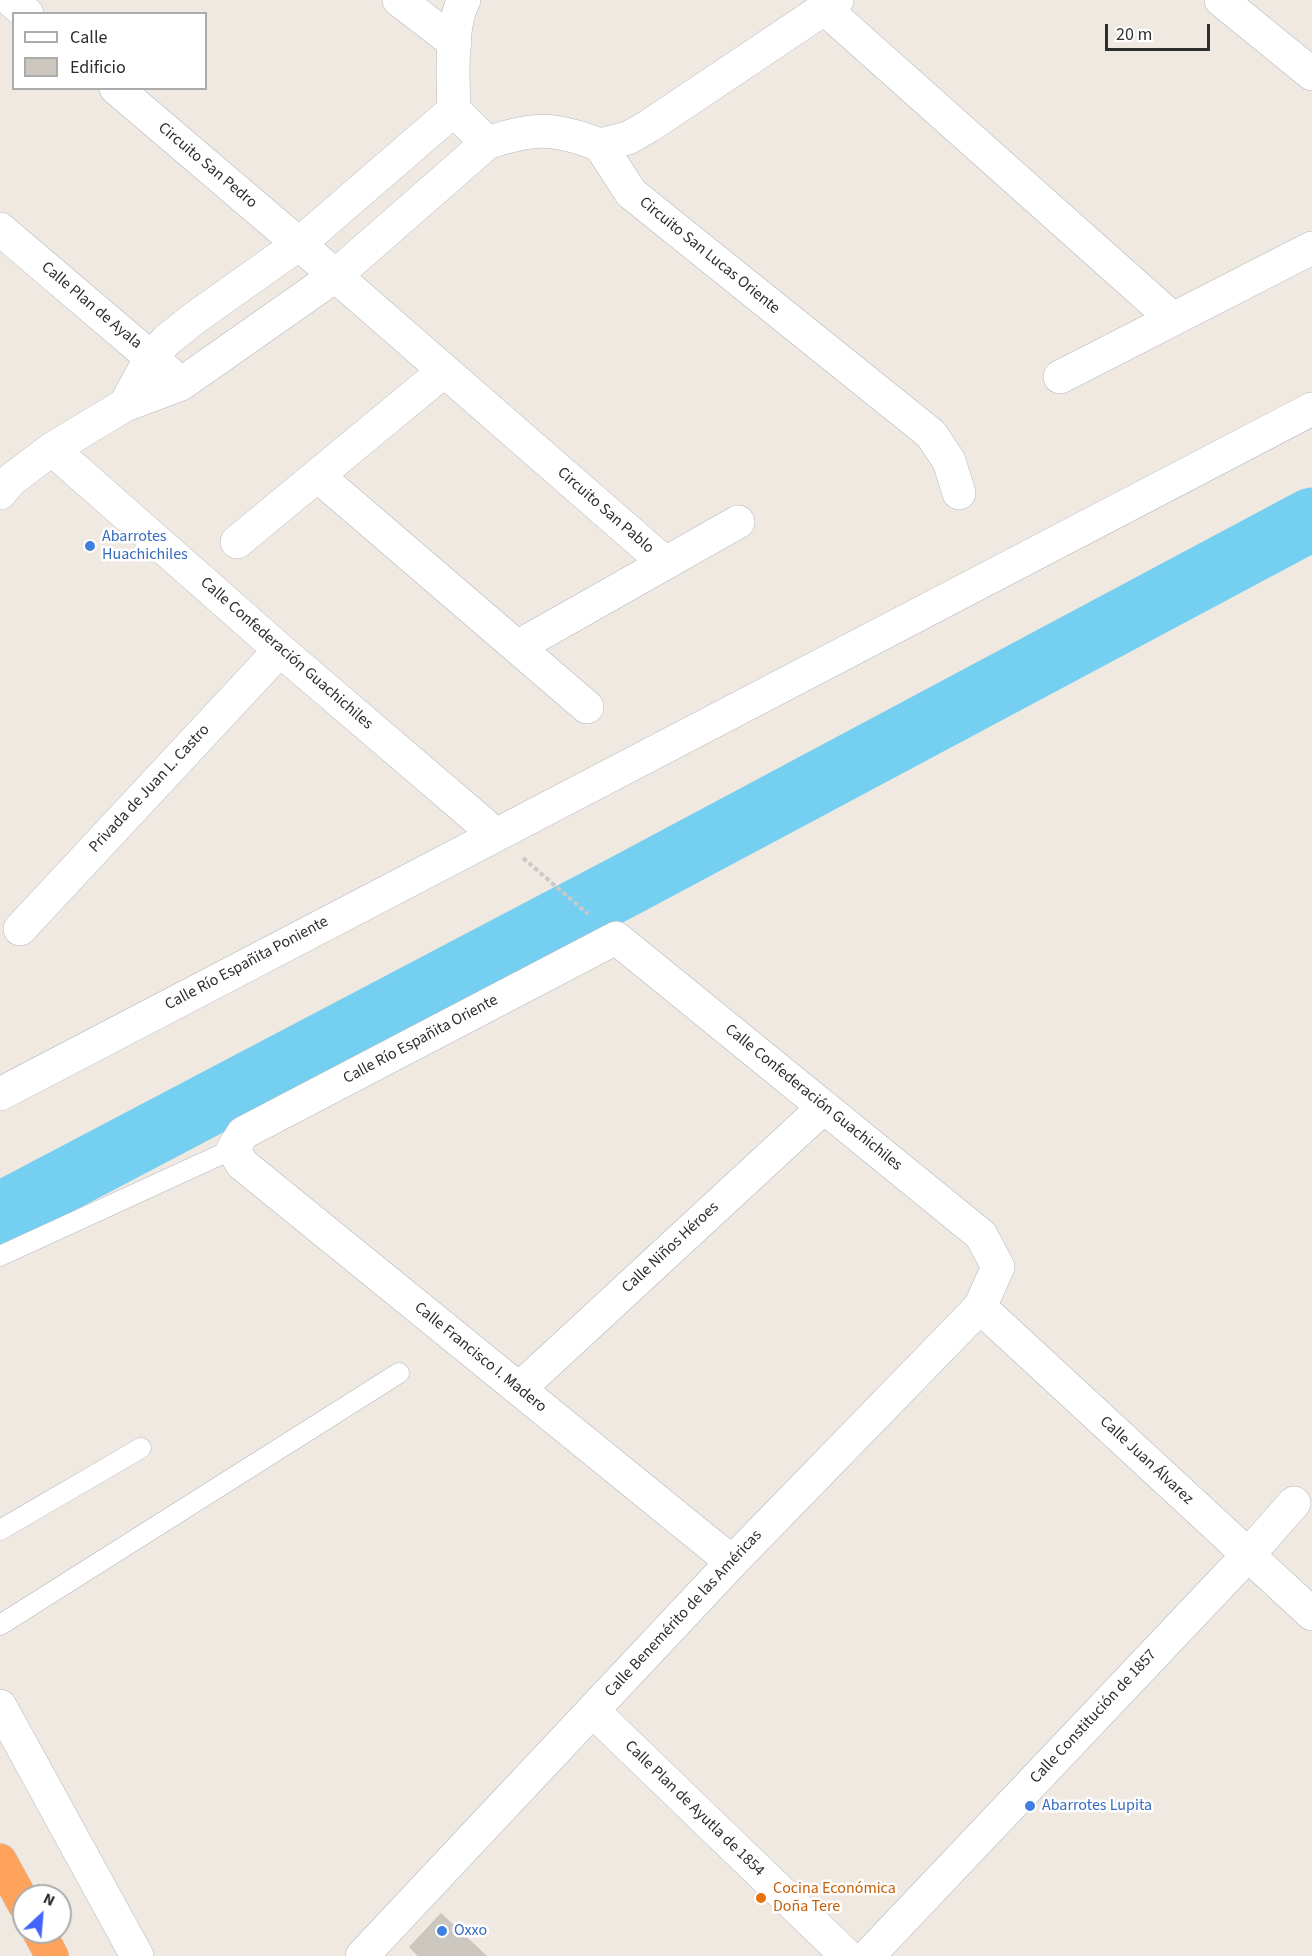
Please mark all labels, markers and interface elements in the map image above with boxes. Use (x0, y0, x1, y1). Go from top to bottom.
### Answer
legend (12, 12, 207, 90)
scale bar (1108, 12, 1213, 50)
text: 20 m (1116, 22, 1152, 47)
text: Calle (70, 25, 107, 50)
text: Edificio (70, 55, 126, 80)
street label: Circuito San Pedro (153, 119, 261, 213)
street label: Circuito San Lucas Oriente (635, 193, 783, 319)
street label: Calle Plan de Ayala (37, 258, 145, 354)
street label: Circuito San Pablo (553, 464, 657, 558)
place label: Abarrotes Huachichiles (102, 527, 188, 565)
marker: Abarrotes Huachichiles (83, 539, 97, 553)
street label: Calle Confederación Guachichiles (196, 574, 376, 734)
street label: Privada de Juan L. Castro (86, 721, 214, 857)
street label: Calle Río Españita Poniente (162, 913, 332, 1015)
street label: Calle Río Españita Oriente (340, 991, 502, 1089)
street label: Calle Confederación Guachichiles (720, 1020, 906, 1176)
street label: Calle Niños Héroes (619, 1198, 723, 1298)
street label: Calle Francisco I. Madero (410, 1299, 550, 1417)
street label: Calle Juan Álvarez (1095, 1413, 1197, 1509)
street label: Calle Benemérito de las Américas (601, 1526, 767, 1702)
street label: Calle Constitución de 1857 (1027, 1646, 1161, 1788)
street label: Calle Plan de Ayutla de 1854 (620, 1737, 768, 1881)
place label: Abarrotes Lupita (1042, 1796, 1152, 1816)
marker: Abarrotes Lupita (1023, 1799, 1037, 1813)
place label: Cocina Económica Doña Tere (773, 1879, 896, 1917)
north arrow (12, 1884, 72, 1944)
text: N (39, 1887, 59, 1912)
marker: Cocina Económica Doña Tere (754, 1891, 768, 1905)
place label: Oxxo (454, 1921, 487, 1941)
marker: Oxxo (435, 1924, 449, 1938)

